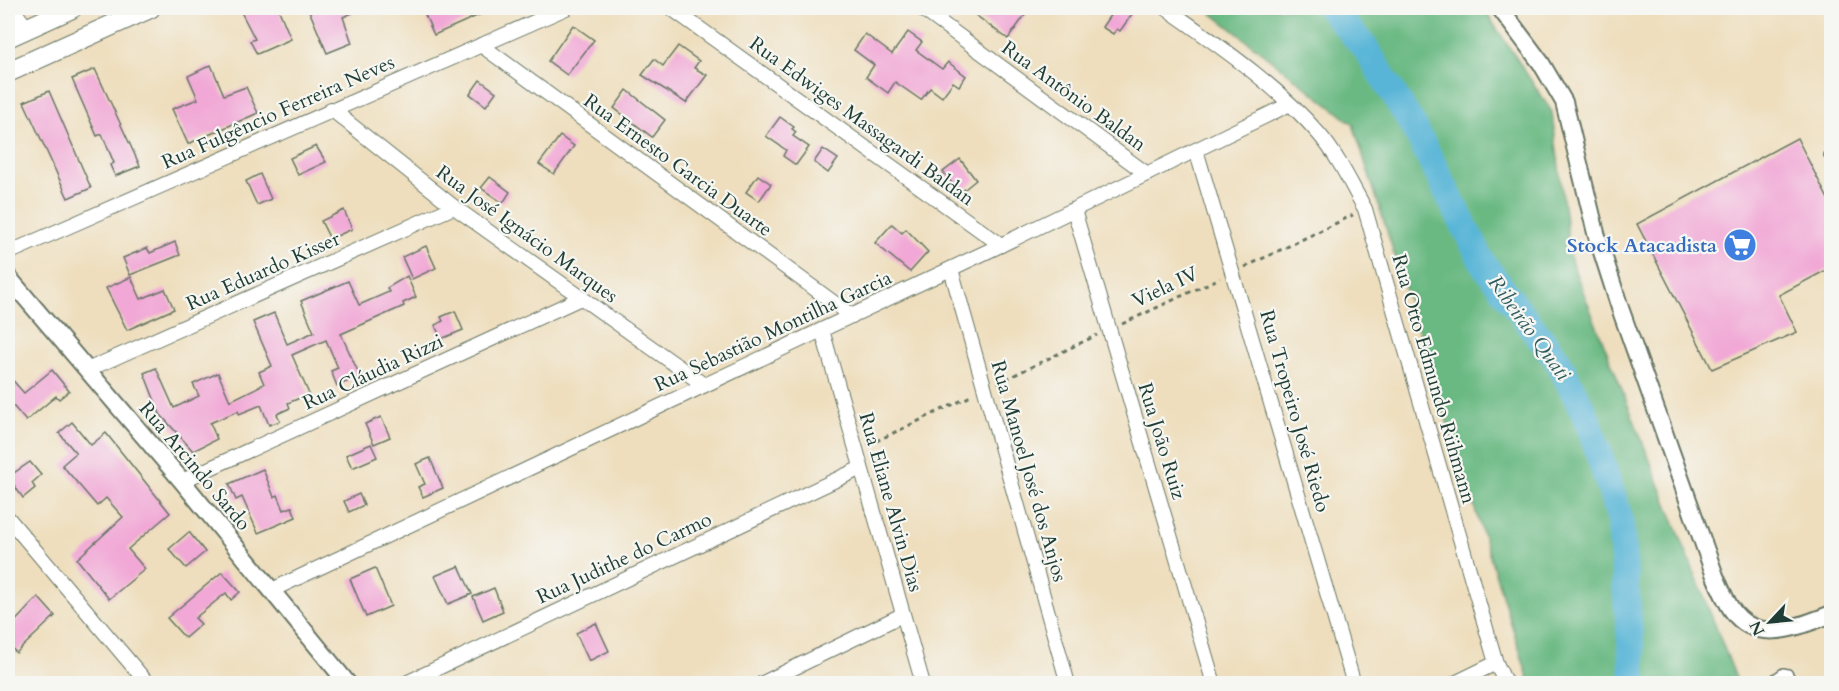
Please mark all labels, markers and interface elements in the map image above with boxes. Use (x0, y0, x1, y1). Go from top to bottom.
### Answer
street label: Rua Edwiges Massagardi Baldan (744, 30, 981, 212)
street label: Rua Antônio Baldan (996, 34, 1152, 158)
street label: Rua Fulgêncio Ferreira Neves (157, 48, 399, 176)
street label: Rua Ernesto Garcia Duarte (578, 87, 778, 243)
street label: Rua José Ignácio Marques (431, 159, 623, 309)
street label: Rua Eduardo Kisser (182, 225, 345, 317)
supermarket icon: Stock Atacadista (1722, 227, 1758, 263)
place label: Stock Atacadista (1567, 232, 1717, 259)
street label: Rua Otto Edmundo Riihmann (1385, 251, 1483, 508)
street label: Viela IV (1128, 260, 1203, 314)
street label: Rua Sebastião Montilha Garcia (650, 264, 896, 398)
water label: Ribeirão Quati (1481, 269, 1577, 387)
street label: Rua Tropeiro José Riedo (1253, 307, 1337, 515)
street label: Rua Cláudia Rizzi (298, 327, 448, 416)
street label: Rua Manoel José dos Anjos (984, 357, 1074, 585)
street label: Rua João Ruiz (1131, 379, 1193, 503)
street label: Rua Arcindo Sardo (133, 396, 257, 536)
street label: Rua Eliane Alvin Dias (852, 409, 930, 595)
street label: Rua Judithe do Carmo (532, 505, 716, 610)
north arrow (1740, 592, 1800, 652)
text: N (1744, 617, 1770, 639)

